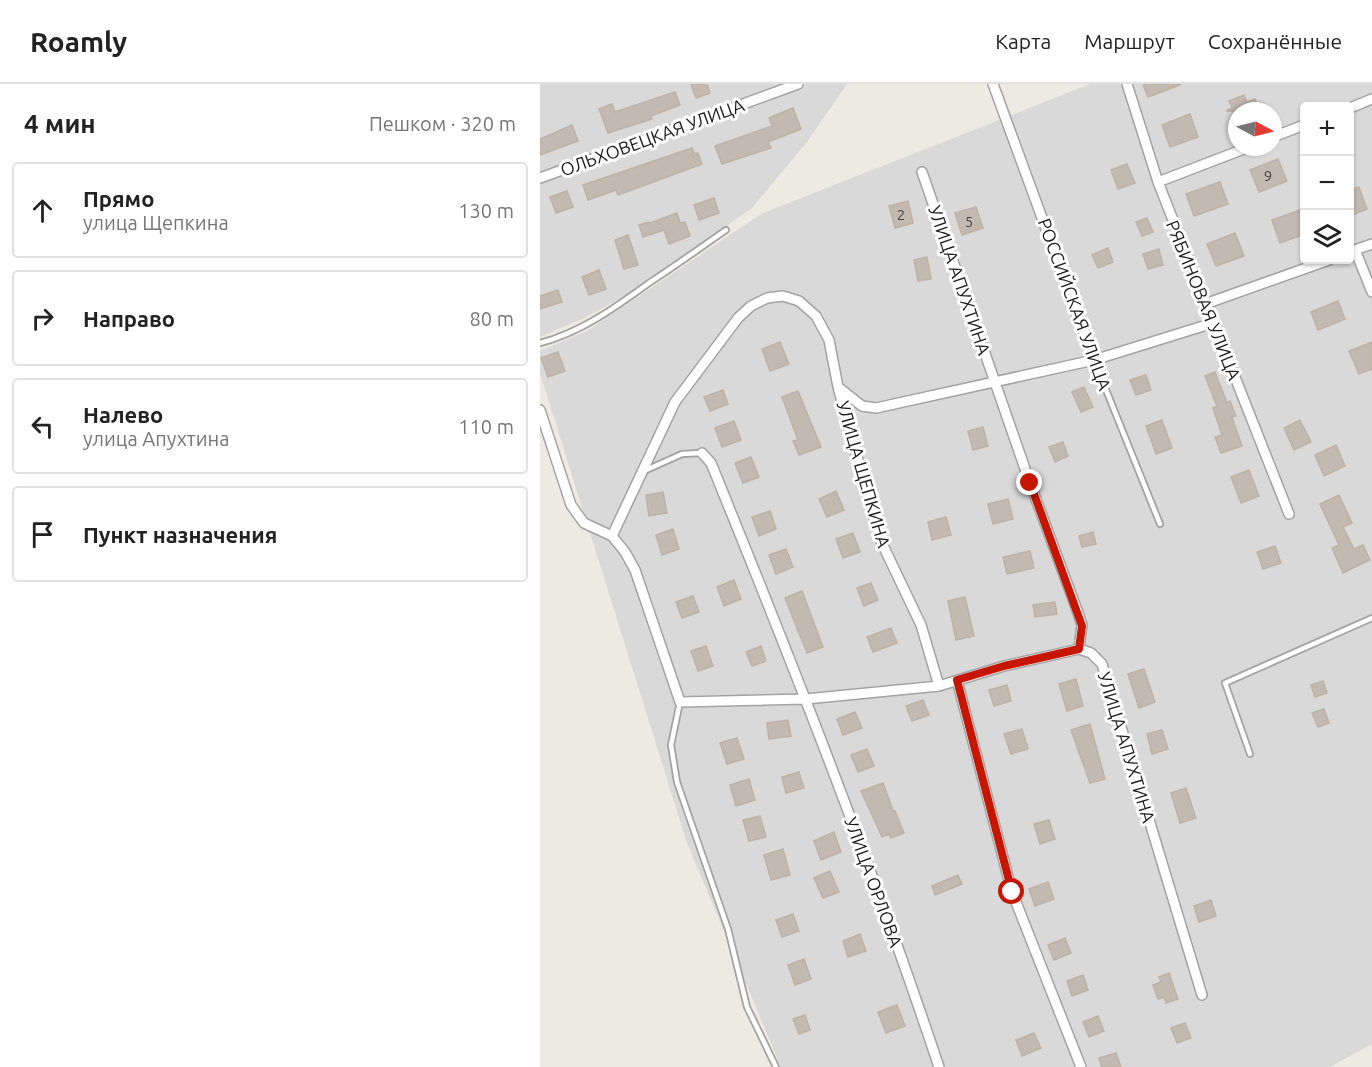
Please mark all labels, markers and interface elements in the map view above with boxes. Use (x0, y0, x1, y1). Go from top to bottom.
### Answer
text: Roamly (30, 26, 127, 57)
text: Карта (995, 29, 1051, 53)
text: Маршрут (1084, 29, 1175, 53)
text: Сохранённые (1208, 29, 1342, 53)
street label: ОЛЬХОВЕЦКАЯ УЛИЦА (557, 94, 747, 180)
north arrow (1228, 102, 1282, 156)
map controls (1300, 102, 1354, 264)
button: + (1300, 102, 1354, 156)
text: 4 мин (24, 109, 96, 138)
text: Пешком · 320 m (369, 112, 516, 135)
button: − (1300, 156, 1354, 210)
house number: 9 (1264, 167, 1272, 184)
text: Прямо (83, 186, 154, 211)
icon: ahead (26, 194, 59, 227)
text: 130 m (458, 199, 514, 222)
street label: УЛИЦА АПУХТИНА (925, 203, 995, 358)
house number: 2 (897, 206, 905, 223)
button: layers (1300, 210, 1354, 264)
text: улица Щепкина (83, 211, 229, 234)
house number: 5 (965, 213, 973, 230)
street label: РОССИЙСКАЯ УЛИЦА (1035, 215, 1116, 393)
street label: РЯБИНОВАЯ УЛИЦА (1163, 217, 1245, 383)
icon: right (26, 302, 59, 335)
text: Направо (83, 306, 175, 331)
text: 80 m (470, 307, 514, 330)
street label: УЛИЦА ЩЕПКИНА (833, 398, 895, 550)
text: Налево (83, 402, 163, 427)
icon: left (26, 410, 59, 443)
text: 110 m (458, 415, 514, 438)
text: улица Апухтина (83, 427, 230, 450)
route end (1016, 469, 1042, 495)
icon: arrive (26, 518, 59, 551)
text: Пункт назначения (83, 522, 277, 547)
street label: УЛИЦА АПУХТИНА (1095, 669, 1160, 825)
street label: УЛИЦА ОРЛОВА (841, 814, 907, 950)
route start (998, 878, 1024, 904)

